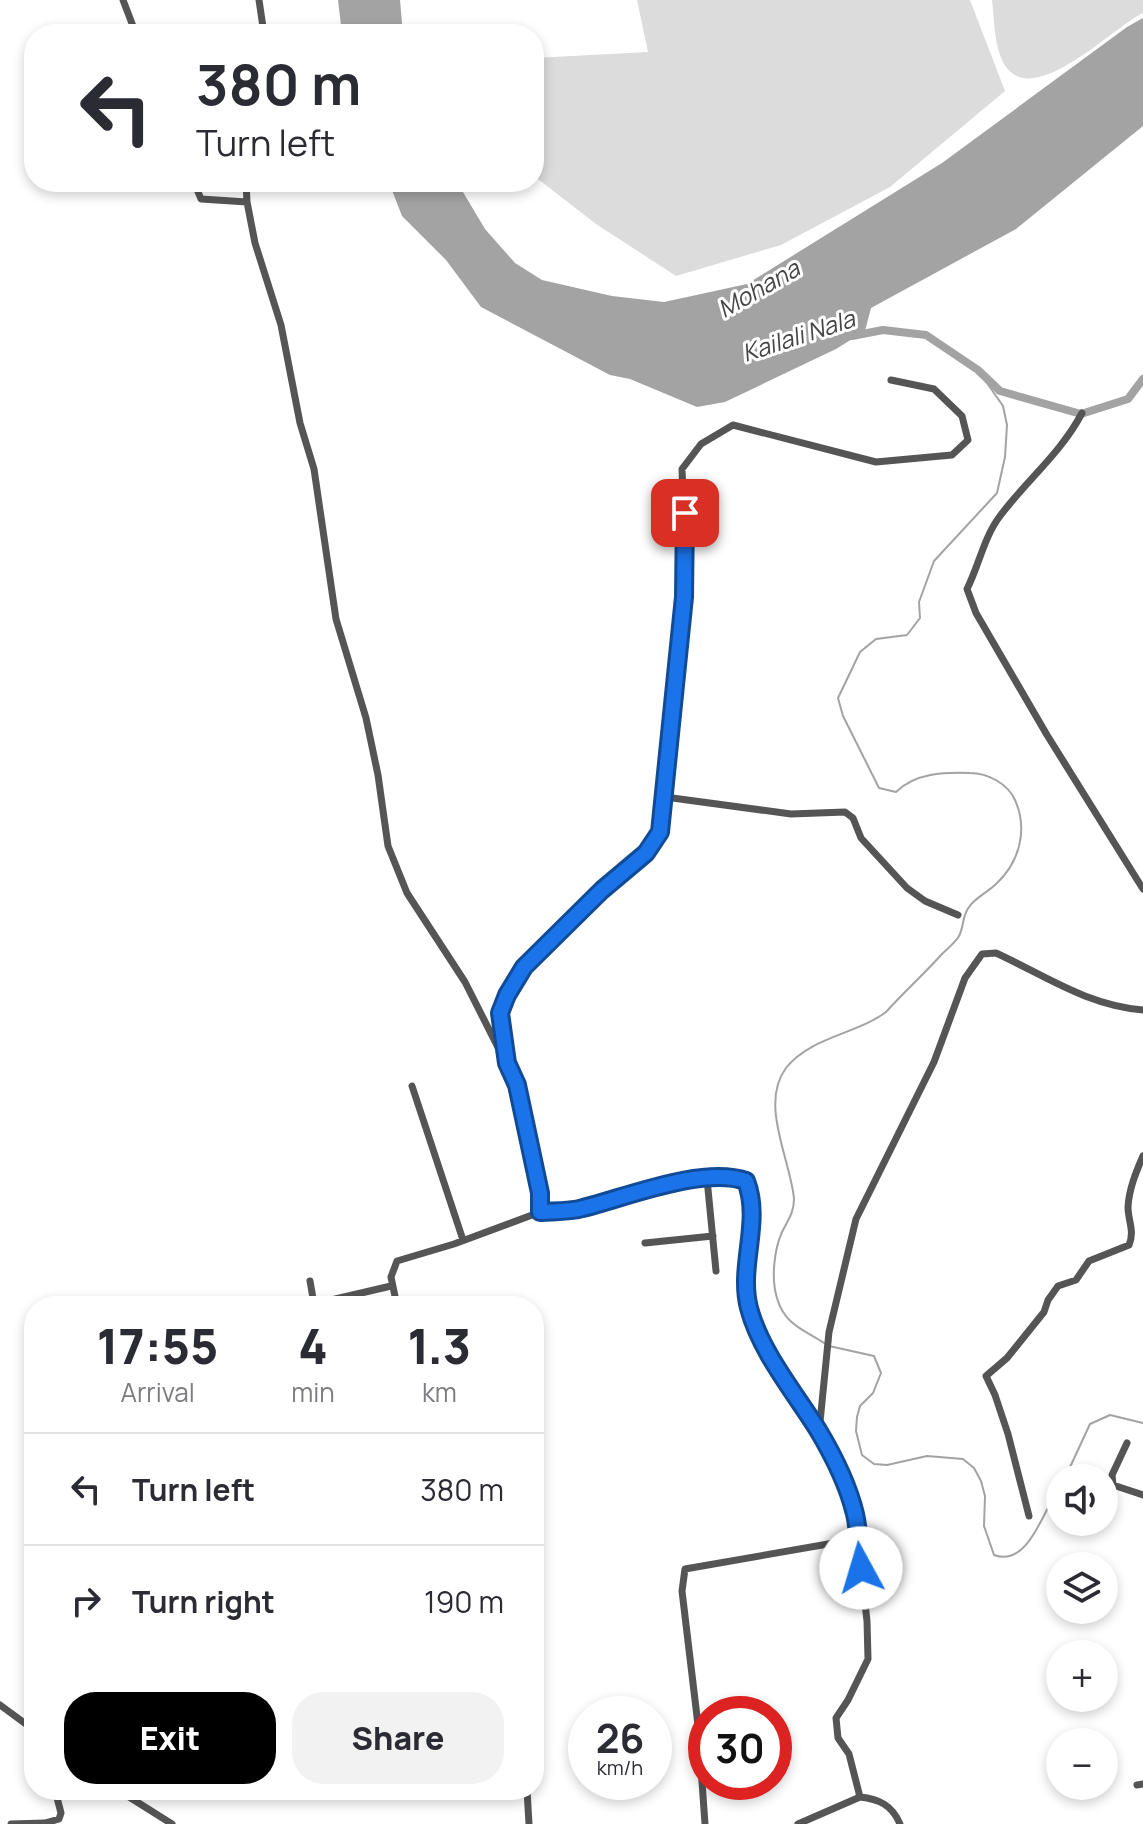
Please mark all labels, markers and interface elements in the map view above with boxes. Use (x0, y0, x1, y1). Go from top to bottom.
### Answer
text: 380 m (196, 45, 361, 122)
icon: left (64, 56, 168, 160)
text: Turn left (196, 118, 335, 167)
water label: Mohana (711, 250, 806, 325)
water label: Kailali Nala (737, 301, 860, 369)
pin (651, 479, 719, 547)
icon: arrive (663, 491, 707, 535)
text: 17:55 (97, 1313, 218, 1378)
text: 4 (298, 1313, 328, 1378)
text: 1.3 (408, 1313, 471, 1378)
text: Arrival (120, 1374, 195, 1410)
text: min (291, 1374, 335, 1410)
text: km (422, 1374, 457, 1410)
map controls (1046, 1464, 1118, 1800)
button: sound (1046, 1464, 1118, 1536)
icon: left (64, 1467, 108, 1511)
text: Turn left (132, 1469, 255, 1510)
text: 380 m (420, 1469, 504, 1510)
position arrow (819, 1526, 903, 1610)
button: layers (1046, 1552, 1118, 1624)
icon: right (64, 1579, 108, 1623)
text: Turn right (132, 1581, 275, 1622)
text: 190 m (424, 1581, 504, 1622)
button: + (1046, 1640, 1118, 1712)
button: Exit (64, 1692, 276, 1784)
button: Share (292, 1692, 504, 1784)
speed limit sign: 30 (688, 1696, 792, 1800)
text: 26 (596, 1710, 644, 1765)
button: − (1046, 1728, 1118, 1800)
text: km/h (597, 1754, 643, 1781)

